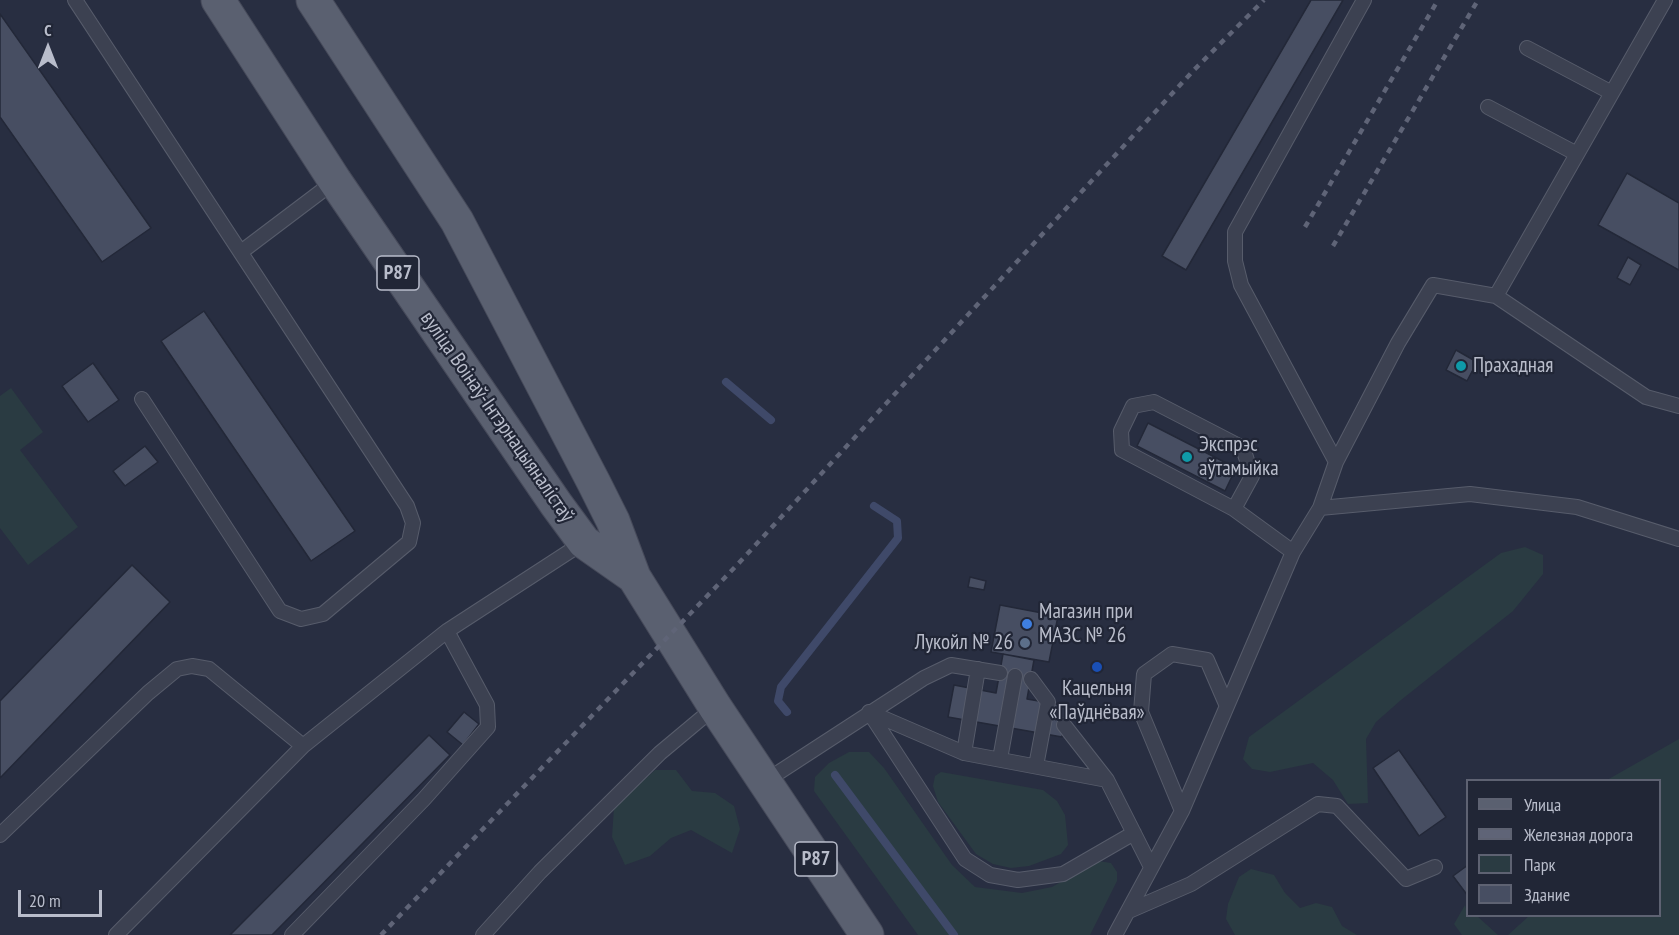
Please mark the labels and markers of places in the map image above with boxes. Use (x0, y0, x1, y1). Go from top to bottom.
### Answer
place label: Прахадная (1473, 353, 1553, 379)
marker: Прахадная (1454, 359, 1468, 373)
place label: Экспрэс аўтамыйка (1199, 432, 1279, 482)
marker: Экспрэс аўтамыйка (1180, 450, 1194, 464)
place label: Магазин при МАЗС № 26 (1039, 599, 1133, 649)
marker: Магазин при МАЗС № 26 (1020, 617, 1034, 631)
place label: Лукойл № 26 (915, 630, 1013, 656)
marker: Лукойл № 26 (1018, 636, 1032, 650)
marker: Кацельня «Паўднёвая» (1090, 660, 1104, 674)
place label: Кацельня «Паўднёвая» (1049, 676, 1145, 726)

